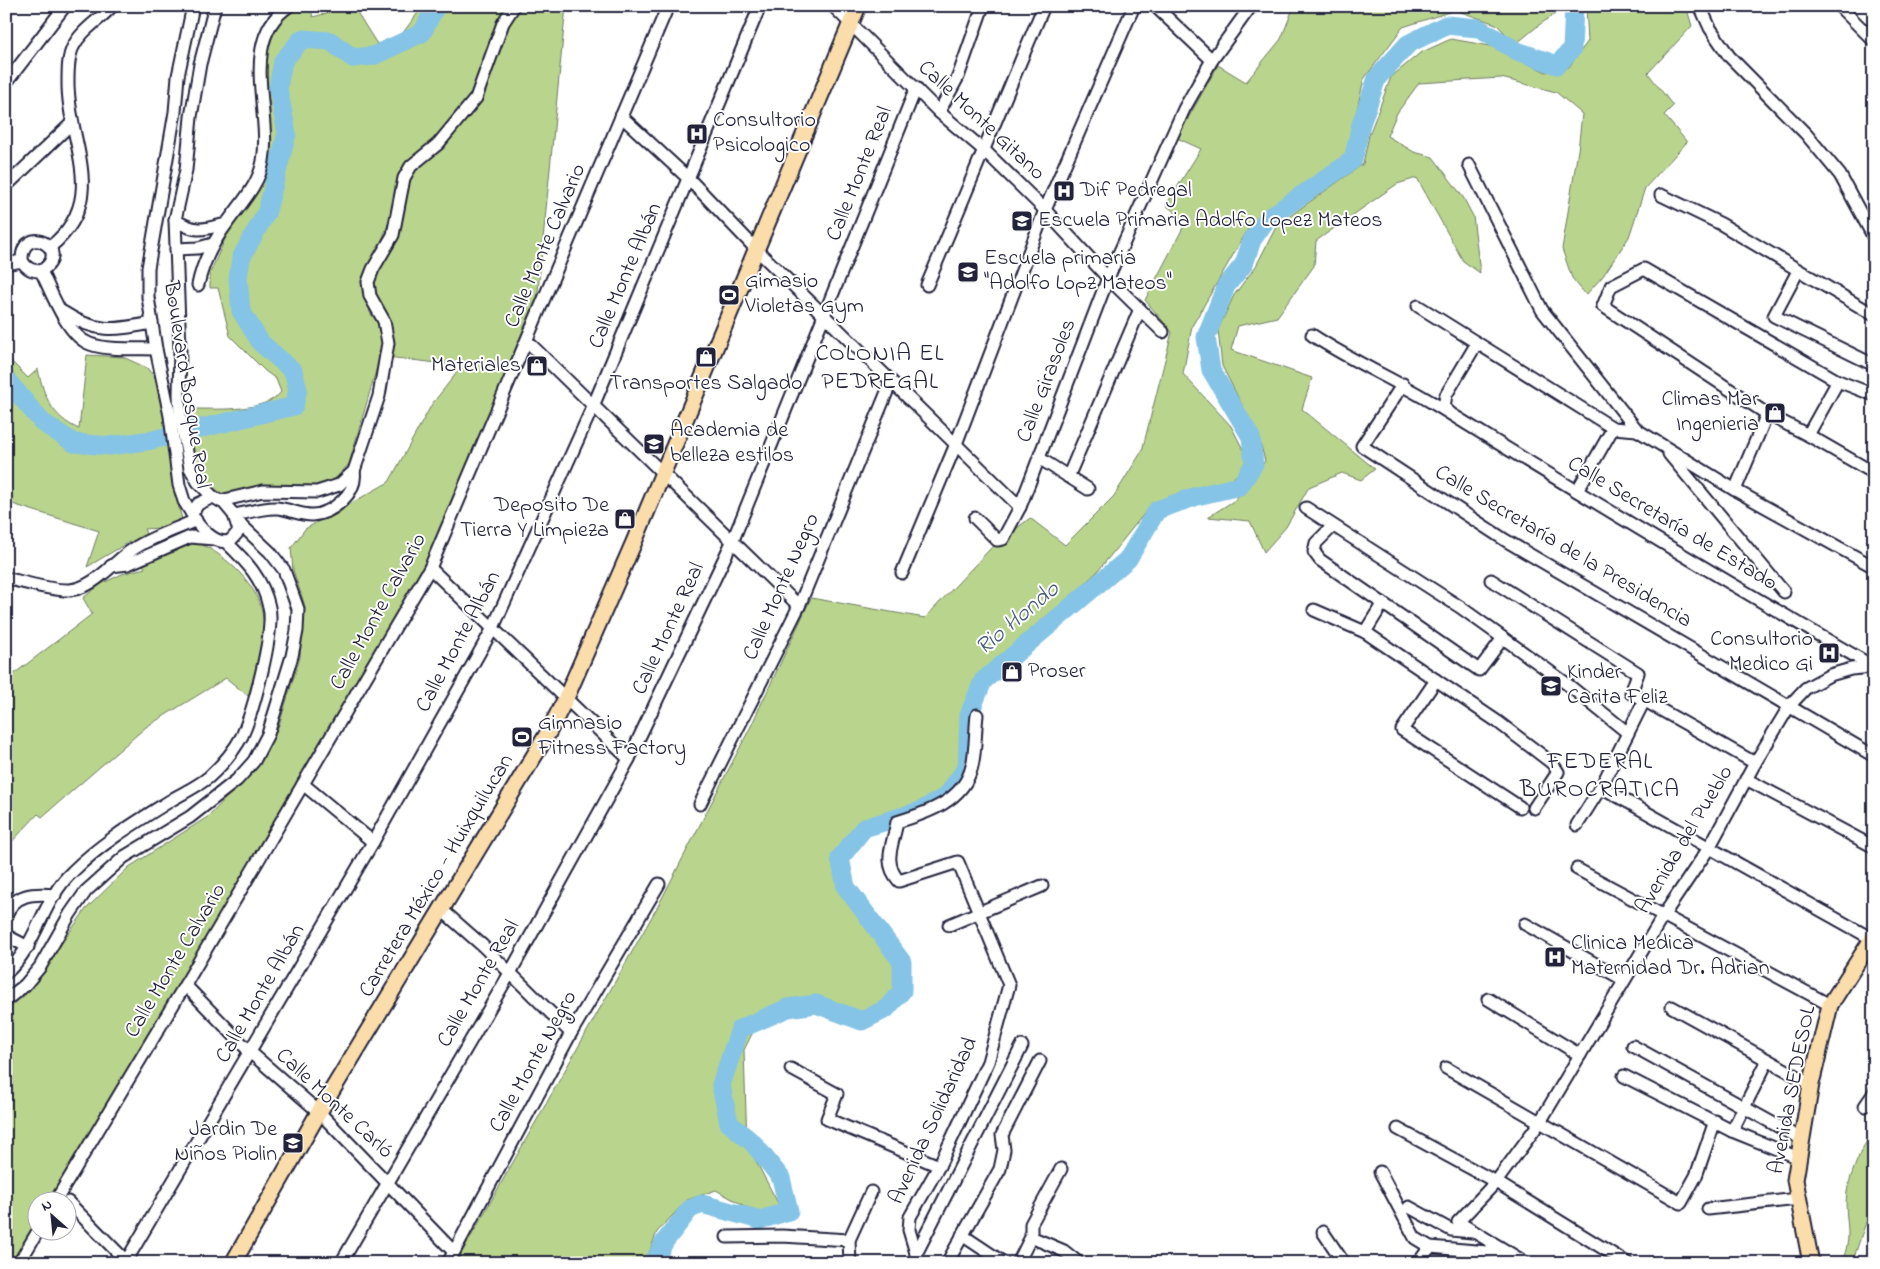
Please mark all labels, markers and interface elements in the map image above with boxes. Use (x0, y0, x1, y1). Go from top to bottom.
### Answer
street label: Calle Monte Gitano (910, 53, 1052, 189)
street label: Calle Monte Real (818, 102, 902, 246)
place label: Consultorio Psicologico (713, 105, 816, 163)
hospital icon: Consultorio Psicologico (685, 122, 709, 146)
street label: Calle Monte Calvario (497, 159, 595, 333)
place label: Dif Pedregal (1079, 175, 1192, 208)
hospital icon: Dif Pedregal (1052, 179, 1076, 203)
street label: Calle Monte Albán (581, 198, 671, 354)
place label: Escuela Primaria Adolfo Lopez Mateos (1038, 205, 1383, 237)
school or university icon: Escuela Primaria Adolfo Lopez Mateos (1010, 209, 1034, 233)
place label: Escuela primaria "Adolfo Lopz Mateos" (984, 243, 1172, 300)
school or university icon: Escuela primaria "Adolfo Lopz Mateos" (956, 260, 980, 284)
place label: Gimasio Violetas Gym (744, 266, 864, 324)
street label: Boulevard Bosque Real (154, 278, 218, 491)
sports icon: Gimasio Violetas Gym (717, 283, 741, 307)
street label: Calle Girasoles (1009, 315, 1085, 447)
district label: COLONIA EL PEDREGAL (816, 337, 944, 400)
shop icon: Transportes Salgado (694, 345, 718, 369)
place label: Materiales (431, 350, 521, 382)
shop icon: Materiales (525, 354, 549, 378)
place label: Transportes Salgado (610, 368, 802, 401)
place label: Climas Mar Ingenieria (1662, 384, 1759, 442)
shop icon: Climas Mar Ingenieria (1763, 401, 1787, 425)
place label: Academia de belleza estilos (670, 415, 794, 472)
school or university icon: Academia de belleza estilos (642, 432, 666, 456)
street label: Calle Secretaría de Estado (1561, 449, 1783, 599)
street label: Calle Secretaría de la Presidencia (1428, 457, 1698, 637)
place label: Deposito De Tierra Y Limpieza (460, 490, 609, 547)
shop icon: Deposito De Tierra Y Limpieza (613, 507, 637, 531)
street label: Calle Monte Negro (735, 508, 830, 666)
street label: Calle Monte Calvario (323, 528, 435, 696)
street label: Calle Monte Real (624, 558, 714, 700)
street label: Calle Monte Albán (408, 566, 510, 718)
water label: Rio Hondo (968, 572, 1069, 665)
place label: Consultorio Medico Gi (1710, 624, 1813, 681)
hospital icon: Consultorio Medico Gi (1817, 641, 1841, 665)
place label: Proser (1028, 656, 1086, 688)
place label: Kinder Carita Feliz (1567, 657, 1668, 714)
shop icon: Proser (1000, 660, 1024, 684)
school or university icon: Kinder Carita Feliz (1539, 674, 1563, 698)
place label: Gimnasio Fitness Factory (537, 708, 686, 766)
sports icon: Gimnasio Fitness Factory (510, 725, 534, 749)
district label: FEDERAL BUROCRATICA (1519, 745, 1680, 808)
street label: Carretera México - Huixquilucan (351, 748, 523, 1004)
street label: Avenida del Pueblo (1628, 760, 1742, 920)
street label: Calle Monte Calvario (117, 878, 235, 1044)
street label: Calle Monte Real (429, 914, 529, 1054)
street label: Calle Monte Albán (208, 918, 314, 1070)
place label: Clinica Medica Maternidad Dr. Adrian (1571, 928, 1770, 985)
hospital icon: Clinica Medica Maternidad Dr. Adrian (1543, 945, 1567, 969)
street label: Calle Monte Negro (482, 985, 587, 1139)
street label: Avenida SEDESOL (1761, 1002, 1825, 1177)
street label: Avenida Solidaridad (881, 1032, 987, 1210)
street label: Calle Monte Carló (268, 1041, 400, 1167)
place label: Jardin De Niños Piolin (175, 1114, 277, 1171)
school or university icon: Jardin De Niños Piolin (281, 1131, 305, 1155)
north arrow (28, 1192, 78, 1242)
text: N (38, 1194, 56, 1217)

